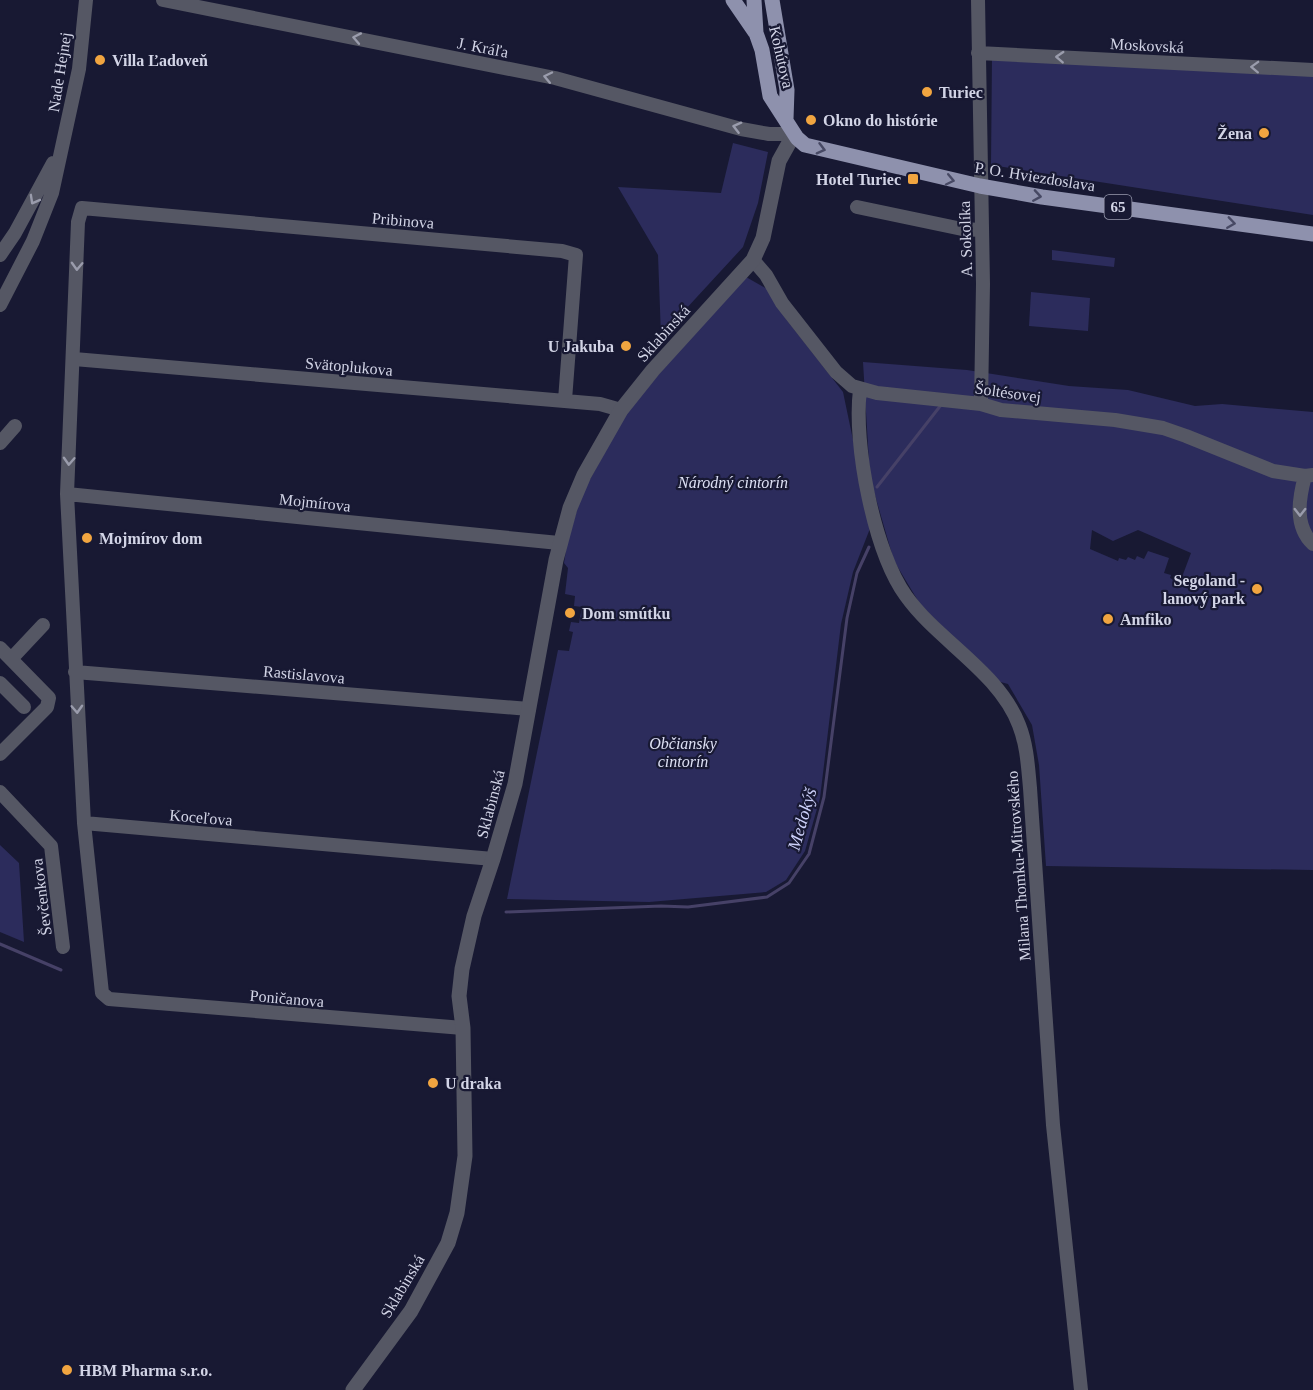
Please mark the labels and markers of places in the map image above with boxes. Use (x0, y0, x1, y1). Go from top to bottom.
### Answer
place label: Villa Ľadoveň (112, 52, 208, 69)
marker: Villa Ľadoveň (93, 53, 107, 67)
place label: Turiec (939, 84, 983, 101)
marker: Turiec (920, 85, 934, 99)
place label: Okno do histórie (823, 112, 938, 129)
marker: Okno do histórie (804, 113, 818, 127)
place label: Žena (1217, 124, 1252, 142)
marker: Žena (1257, 126, 1271, 140)
place label: Hotel Turiec (816, 171, 901, 188)
marker: Hotel Turiec (906, 172, 920, 186)
place label: U Jakuba (548, 338, 614, 355)
marker: U Jakuba (619, 339, 633, 353)
place label: Mojmírov dom (99, 530, 203, 548)
marker: Mojmírov dom (80, 531, 94, 545)
place label: Segoland - lanový park (1163, 572, 1245, 608)
marker: Segoland - lanový park (1250, 582, 1264, 596)
place label: Dom smútku (582, 605, 671, 622)
marker: Dom smútku (563, 606, 577, 620)
place label: Amfiko (1120, 611, 1172, 628)
marker: Amfiko (1101, 612, 1115, 626)
place label: U draka (445, 1075, 501, 1092)
marker: U draka (426, 1076, 440, 1090)
place label: HBM Pharma s.r.o. (79, 1362, 212, 1379)
marker: HBM Pharma s.r.o. (60, 1363, 74, 1377)

